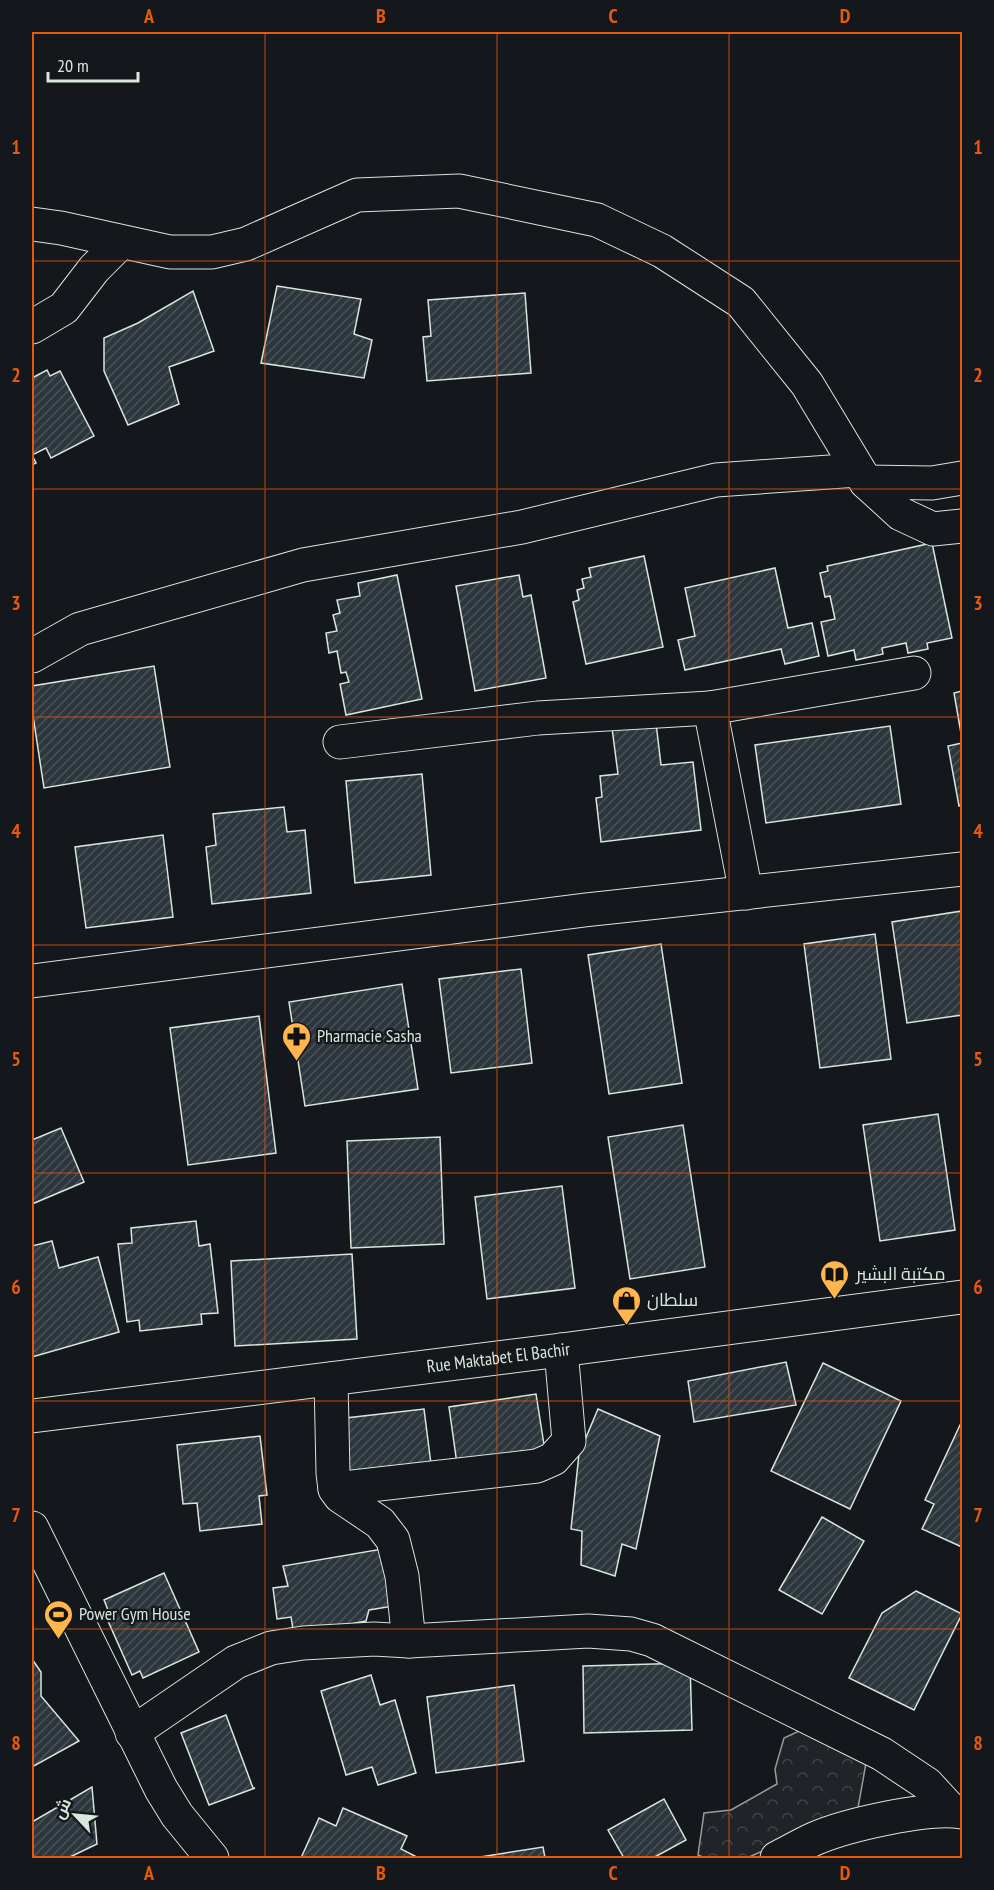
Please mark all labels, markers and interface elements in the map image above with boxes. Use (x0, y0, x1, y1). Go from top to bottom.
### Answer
text: A (143, 3, 155, 29)
text: B (376, 3, 386, 29)
text: C (608, 3, 618, 29)
text: D (840, 3, 851, 29)
scale bar (48, 45, 138, 83)
text: 20 m (57, 54, 89, 77)
text: 1 (11, 134, 21, 160)
text: 1 (973, 134, 983, 160)
text: 2 (11, 362, 21, 388)
text: 2 (973, 362, 983, 388)
text: 3 (11, 590, 21, 616)
text: 3 (973, 590, 983, 616)
text: 4 (11, 818, 21, 844)
text: 4 (973, 818, 983, 844)
pharmacy icon: Pharmacie Sasha (280, 1020, 312, 1062)
place label: Pharmacie Sasha (317, 1024, 422, 1047)
text: 5 (11, 1046, 21, 1072)
text: 5 (973, 1046, 983, 1072)
library icon: مكتبة البشير (819, 1258, 851, 1300)
place label: مكتبة البشير (855, 1262, 945, 1285)
text: 6 (11, 1274, 21, 1300)
text: 6 (973, 1274, 983, 1300)
shop icon: سلطان (610, 1284, 642, 1326)
place label: سلطان (647, 1288, 698, 1311)
street label: Rue Maktabet El Bachir (425, 1337, 571, 1378)
text: 7 (11, 1502, 21, 1528)
text: 7 (973, 1502, 983, 1528)
sports icon: Power Gym House (42, 1598, 74, 1640)
place label: Power Gym House (79, 1602, 191, 1625)
text: 8 (11, 1730, 21, 1756)
text: 8 (973, 1730, 983, 1756)
north arrow (45, 1785, 105, 1845)
text: ش (48, 1795, 75, 1822)
text: A (143, 1860, 155, 1886)
text: B (376, 1860, 386, 1886)
text: C (608, 1860, 618, 1886)
text: D (840, 1860, 851, 1886)

